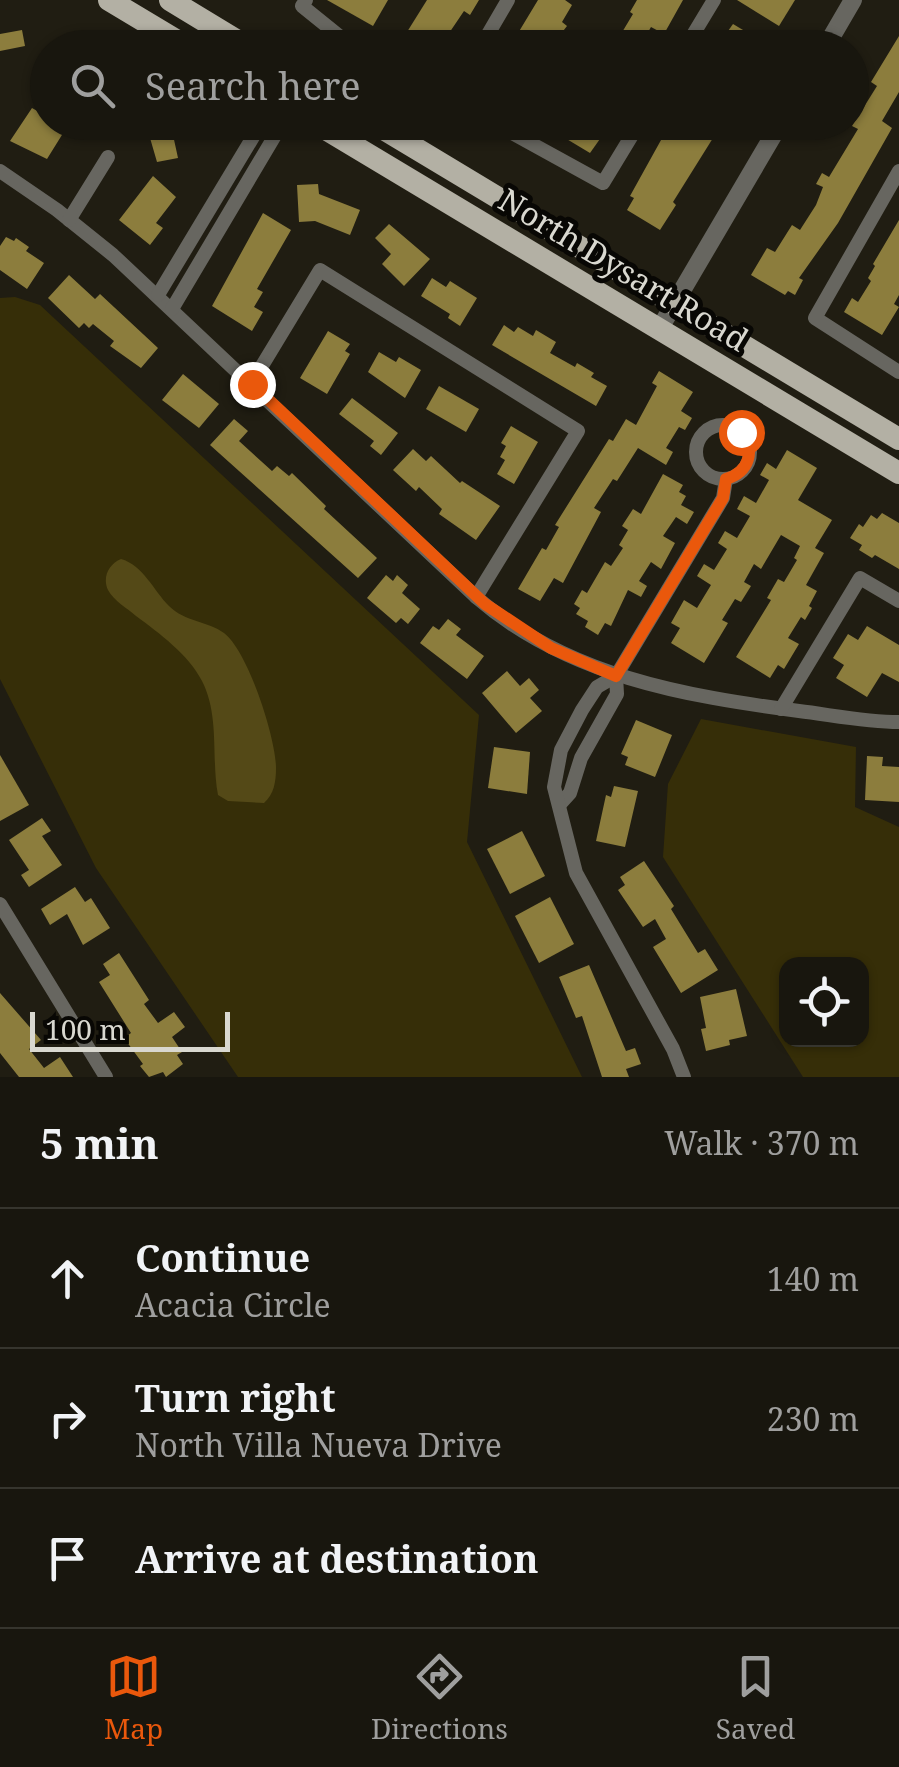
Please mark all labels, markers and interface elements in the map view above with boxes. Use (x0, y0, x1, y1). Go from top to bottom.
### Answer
search box (30, 30, 869, 140)
icon: search (65, 58, 120, 113)
text: Search here (145, 59, 361, 111)
street label: North Dysart Road (491, 178, 757, 361)
route end (230, 362, 276, 408)
route start (719, 410, 765, 456)
map controls (779, 957, 869, 1047)
button: locate (779, 957, 869, 1047)
scale bar (30, 1007, 230, 1052)
text: 100 m (45, 1010, 126, 1048)
text: 5 min (40, 1114, 159, 1171)
text: Walk · 370 m (664, 1121, 859, 1164)
text: Continue (135, 1231, 310, 1283)
icon: ahead (40, 1251, 95, 1306)
text: 140 m (767, 1257, 859, 1300)
text: Acacia Circle (135, 1283, 331, 1326)
text: Turn right (135, 1371, 336, 1423)
icon: right (40, 1391, 95, 1446)
text: 230 m (767, 1397, 859, 1440)
text: North Villa Nueva Drive (135, 1423, 502, 1466)
icon: arrive (40, 1531, 95, 1586)
text: Arrive at destination (135, 1532, 539, 1584)
tab: Map (104, 1649, 163, 1747)
tab: Directions (371, 1649, 508, 1747)
tab: Saved (716, 1649, 795, 1747)

